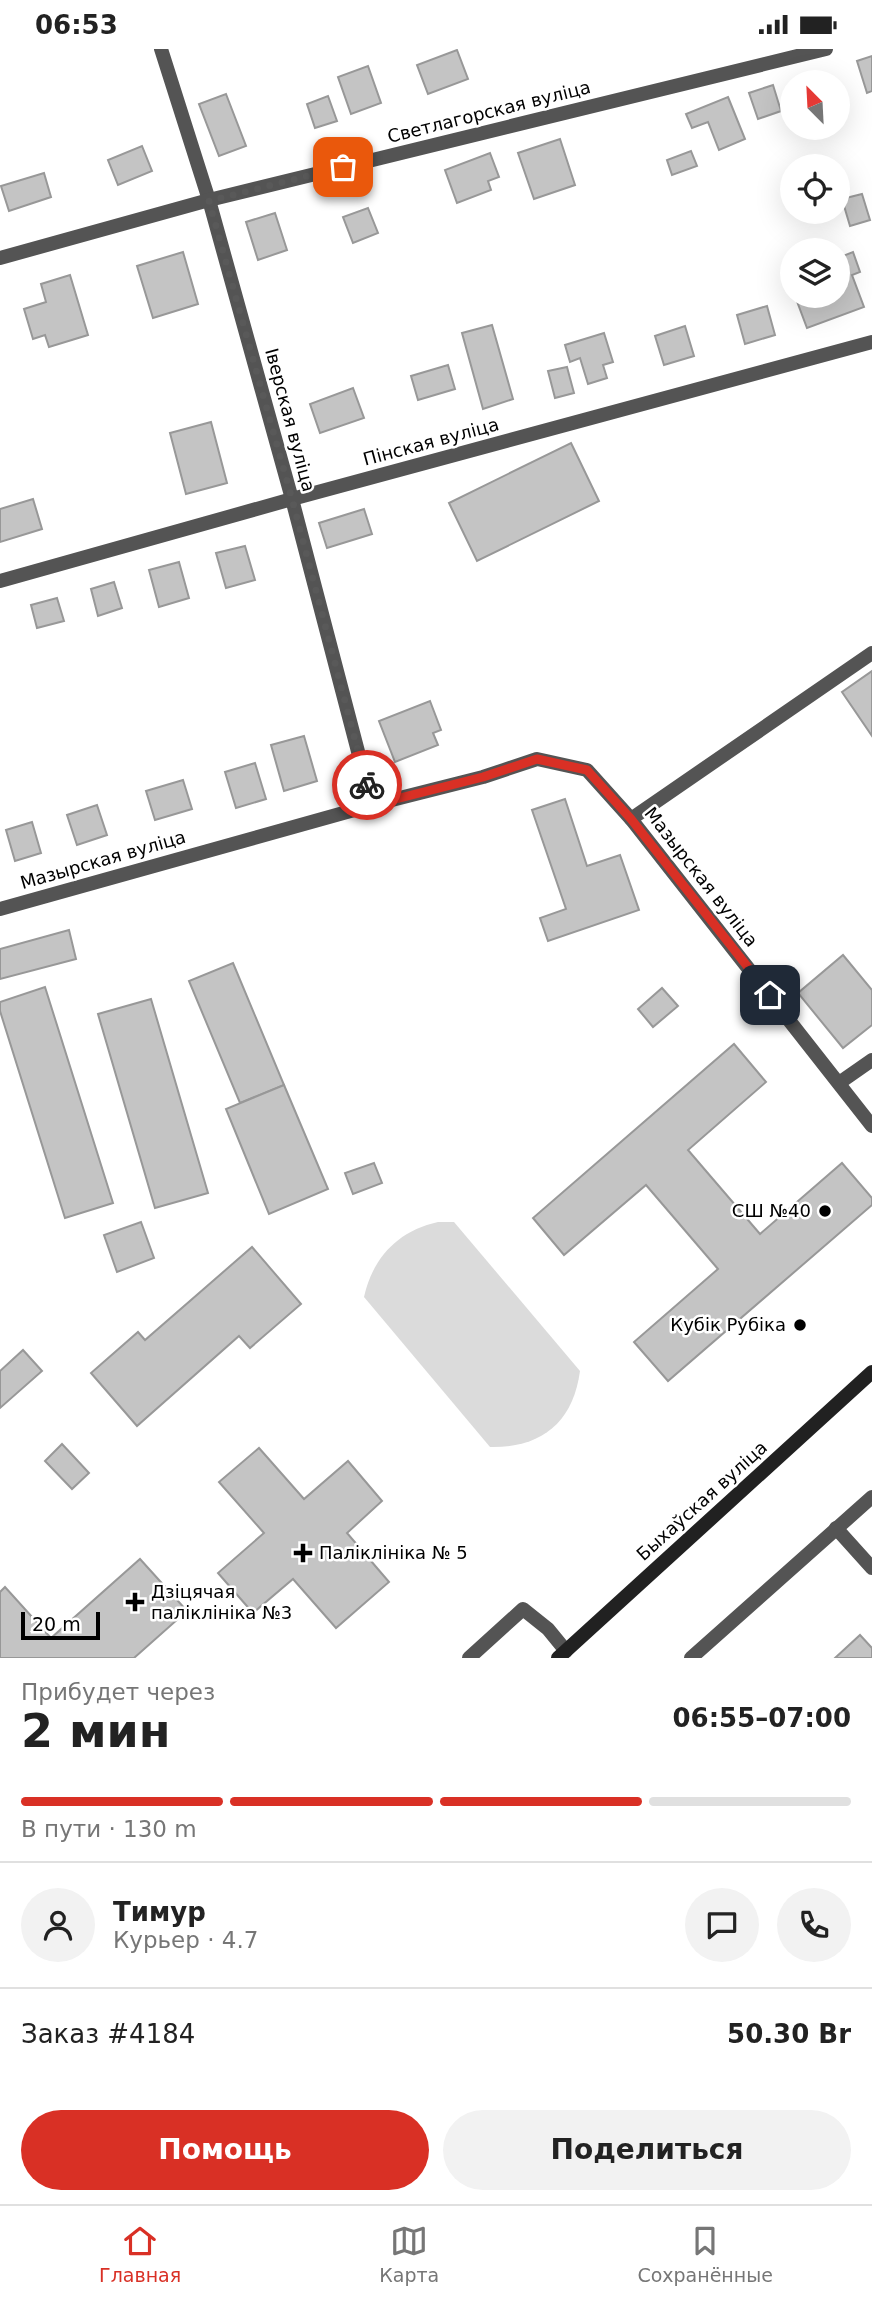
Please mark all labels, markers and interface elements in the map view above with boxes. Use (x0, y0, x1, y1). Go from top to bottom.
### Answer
text: 06:53 (35, 10, 118, 40)
north arrow (780, 70, 850, 140)
map controls (780, 70, 850, 308)
street label: Светлагорская вуліца (385, 76, 593, 147)
pin (313, 137, 373, 197)
icon: bag (324, 148, 362, 186)
button: locate (780, 154, 850, 224)
button: layers (780, 238, 850, 308)
street label: Іверская вуліца (261, 346, 320, 494)
street label: Пінская вуліца (361, 413, 501, 470)
courier (332, 750, 402, 820)
icon: bike (348, 766, 386, 804)
street label: Мазырская вуліца (640, 803, 762, 951)
street label: Мазырская вуліца (18, 826, 188, 893)
pin (740, 965, 800, 1025)
icon: home (751, 976, 789, 1014)
place label: СШ №40 (732, 1200, 811, 1221)
marker: СШ №40 (817, 1203, 833, 1219)
place label: Кубік Рубіка (670, 1314, 786, 1335)
marker: Кубік Рубіка (792, 1317, 808, 1333)
street label: Быхаўская вуліца (632, 1437, 771, 1565)
place label: Паліклініка № 5 (319, 1542, 468, 1563)
marker: Паліклініка № 5 (293, 1543, 313, 1563)
place label: Дзіцячая паліклініка №3 (151, 1581, 292, 1623)
marker: Дзіцячая паліклініка №3 (125, 1592, 145, 1612)
scale bar (21, 1609, 100, 1641)
text: 20 m (32, 1613, 81, 1635)
text: Прибудет через (21, 1679, 215, 1705)
text: 06:55–07:00 (672, 1703, 851, 1733)
text: 2 мин (21, 1704, 171, 1758)
text: В пути · 130 m (21, 1816, 197, 1842)
button: person (21, 1888, 95, 1962)
button: chat (685, 1888, 759, 1962)
button: phone (777, 1888, 851, 1962)
text: Тимур (113, 1897, 206, 1927)
text: Курьер · 4.7 (113, 1927, 258, 1953)
text: Заказ #4184 (21, 2019, 195, 2049)
text: 50.30 Br (727, 2019, 851, 2049)
button: Помощь (21, 2110, 429, 2190)
button: Поделиться (443, 2110, 851, 2190)
tab: Главная (99, 2222, 181, 2286)
tab: Карта (379, 2222, 439, 2286)
tab: Сохранённые (637, 2222, 773, 2286)

